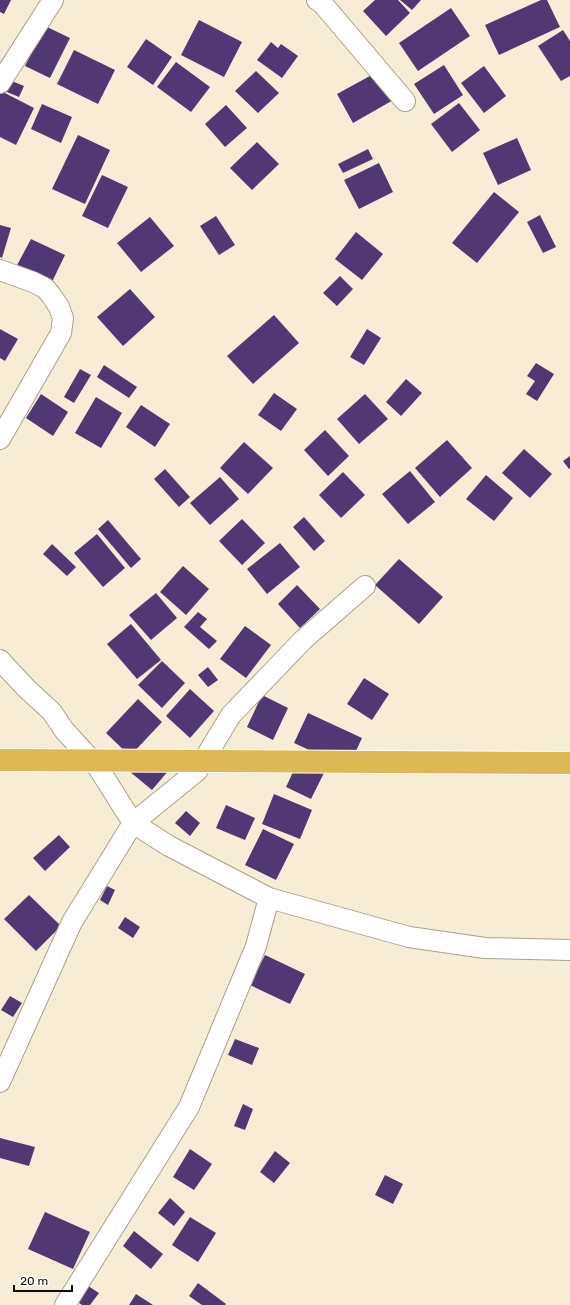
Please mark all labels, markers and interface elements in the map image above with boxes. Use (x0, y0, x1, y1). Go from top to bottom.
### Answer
scale bar (14, 1267, 72, 1293)
text: 20 m (20, 1274, 48, 1288)

